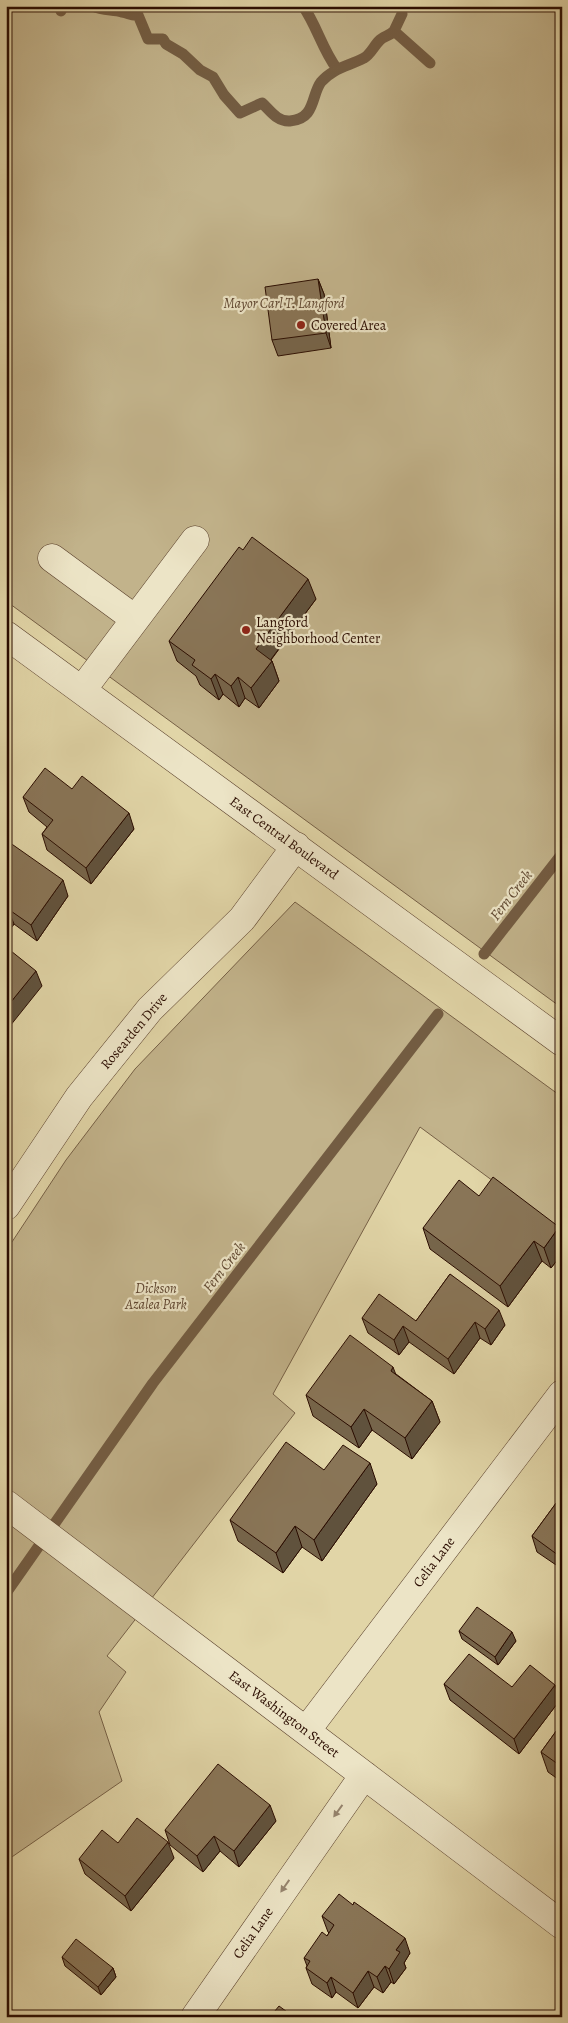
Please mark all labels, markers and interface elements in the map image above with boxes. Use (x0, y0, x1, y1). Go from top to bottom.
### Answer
park label: Mayor Carl T. Langford (223, 294, 345, 313)
place label: Covered Area (311, 316, 387, 335)
marker: Covered Area (295, 319, 307, 331)
place label: Langford Neighborhood Center (256, 613, 381, 648)
marker: Langford Neighborhood Center (240, 624, 252, 636)
street label: East Central Boulevard (226, 792, 343, 884)
water label: Fern Creek (485, 866, 537, 924)
street label: Rosearden Drive (96, 989, 172, 1073)
water label: Fern Creek (198, 1238, 250, 1296)
park label: Dickson Azalea Park (124, 1279, 187, 1314)
street label: Celia Lane (409, 1533, 459, 1591)
street label: East Washington Street (225, 1666, 344, 1762)
one-way arrow (333, 1804, 343, 1818)
one-way arrow (280, 1879, 290, 1893)
street label: Celia Lane (228, 1903, 278, 1963)

